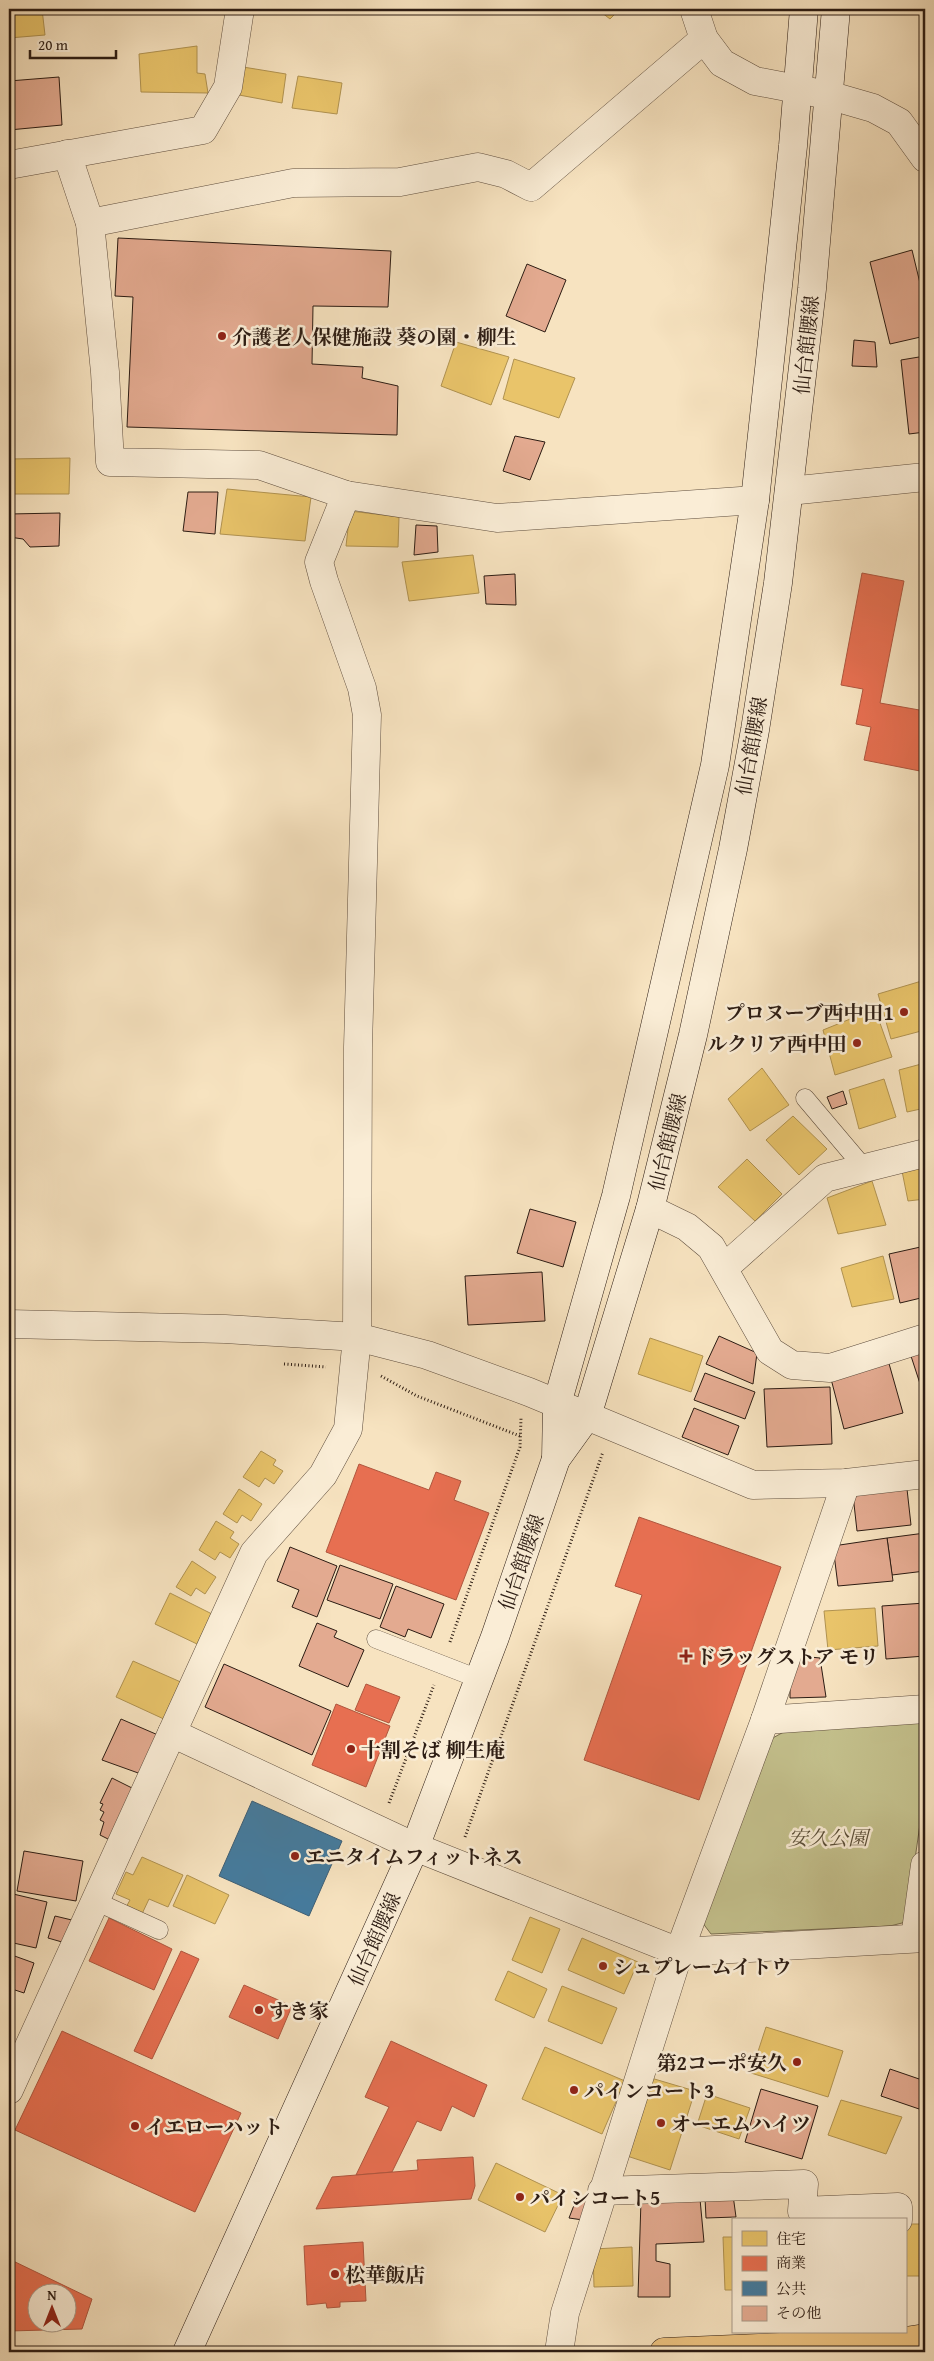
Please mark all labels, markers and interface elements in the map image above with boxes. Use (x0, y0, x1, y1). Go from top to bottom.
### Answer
scale bar (30, 28, 116, 60)
text: 20 m (38, 34, 69, 55)
street label: 仙台館腰線 (786, 294, 826, 396)
place label: 介護老人保健施設 葵の園・柳生 (232, 322, 516, 351)
marker: 介護老人保健施設 葵の園・柳生 (216, 330, 228, 342)
street label: 仙台館腰線 (728, 694, 774, 798)
place label: プロヌーブ西中田1 (725, 998, 894, 1027)
marker: プロヌーブ西中田1 (898, 1006, 910, 1018)
place label: ルクリア西中田 (707, 1029, 847, 1058)
marker: ルクリア西中田 (851, 1037, 863, 1049)
street label: 仙台館腰線 (641, 1090, 693, 1194)
street label: 仙台館腰線 (491, 1510, 551, 1614)
place label: ドラッグストア モリ (696, 1642, 879, 1671)
marker: ドラッグストア モリ (680, 1650, 692, 1662)
place label: 十割そば 柳生庵 (361, 1735, 505, 1764)
marker: 十割そば 柳生庵 (345, 1743, 357, 1755)
park label: 安久公園 (788, 1823, 871, 1852)
place label: エニタイムフィットネス (305, 1842, 523, 1871)
marker: エニタイムフィットネス (289, 1850, 301, 1862)
street label: 仙台館腰線 (340, 1887, 408, 1991)
place label: シュプレームイトウ (613, 1952, 791, 1981)
marker: シュプレームイトウ (597, 1960, 609, 1972)
place label: すき家 (269, 1996, 329, 2025)
marker: すき家 (253, 2004, 265, 2016)
place label: 第2コーポ安久 (657, 2048, 787, 2077)
marker: 第2コーポ安久 (791, 2056, 803, 2068)
place label: パインコート3 (584, 2076, 714, 2105)
marker: パインコート3 (568, 2084, 580, 2096)
place label: オーエムハイツ (671, 2109, 811, 2138)
place label: イエローハット (145, 2112, 283, 2141)
marker: オーエムハイツ (655, 2117, 667, 2129)
marker: イエローハット (129, 2120, 141, 2132)
place label: パインコート5 (530, 2183, 660, 2212)
marker: パインコート5 (514, 2191, 526, 2203)
legend (732, 2218, 906, 2334)
text: 住宅 (776, 2228, 806, 2249)
text: 商業 (776, 2252, 806, 2273)
place label: 松華飯店 (345, 2260, 425, 2289)
marker: 松華飯店 (329, 2268, 341, 2280)
text: 公共 (776, 2278, 806, 2299)
north arrow (28, 2284, 78, 2334)
text: N (47, 2285, 57, 2305)
text: その他 (776, 2302, 821, 2323)

